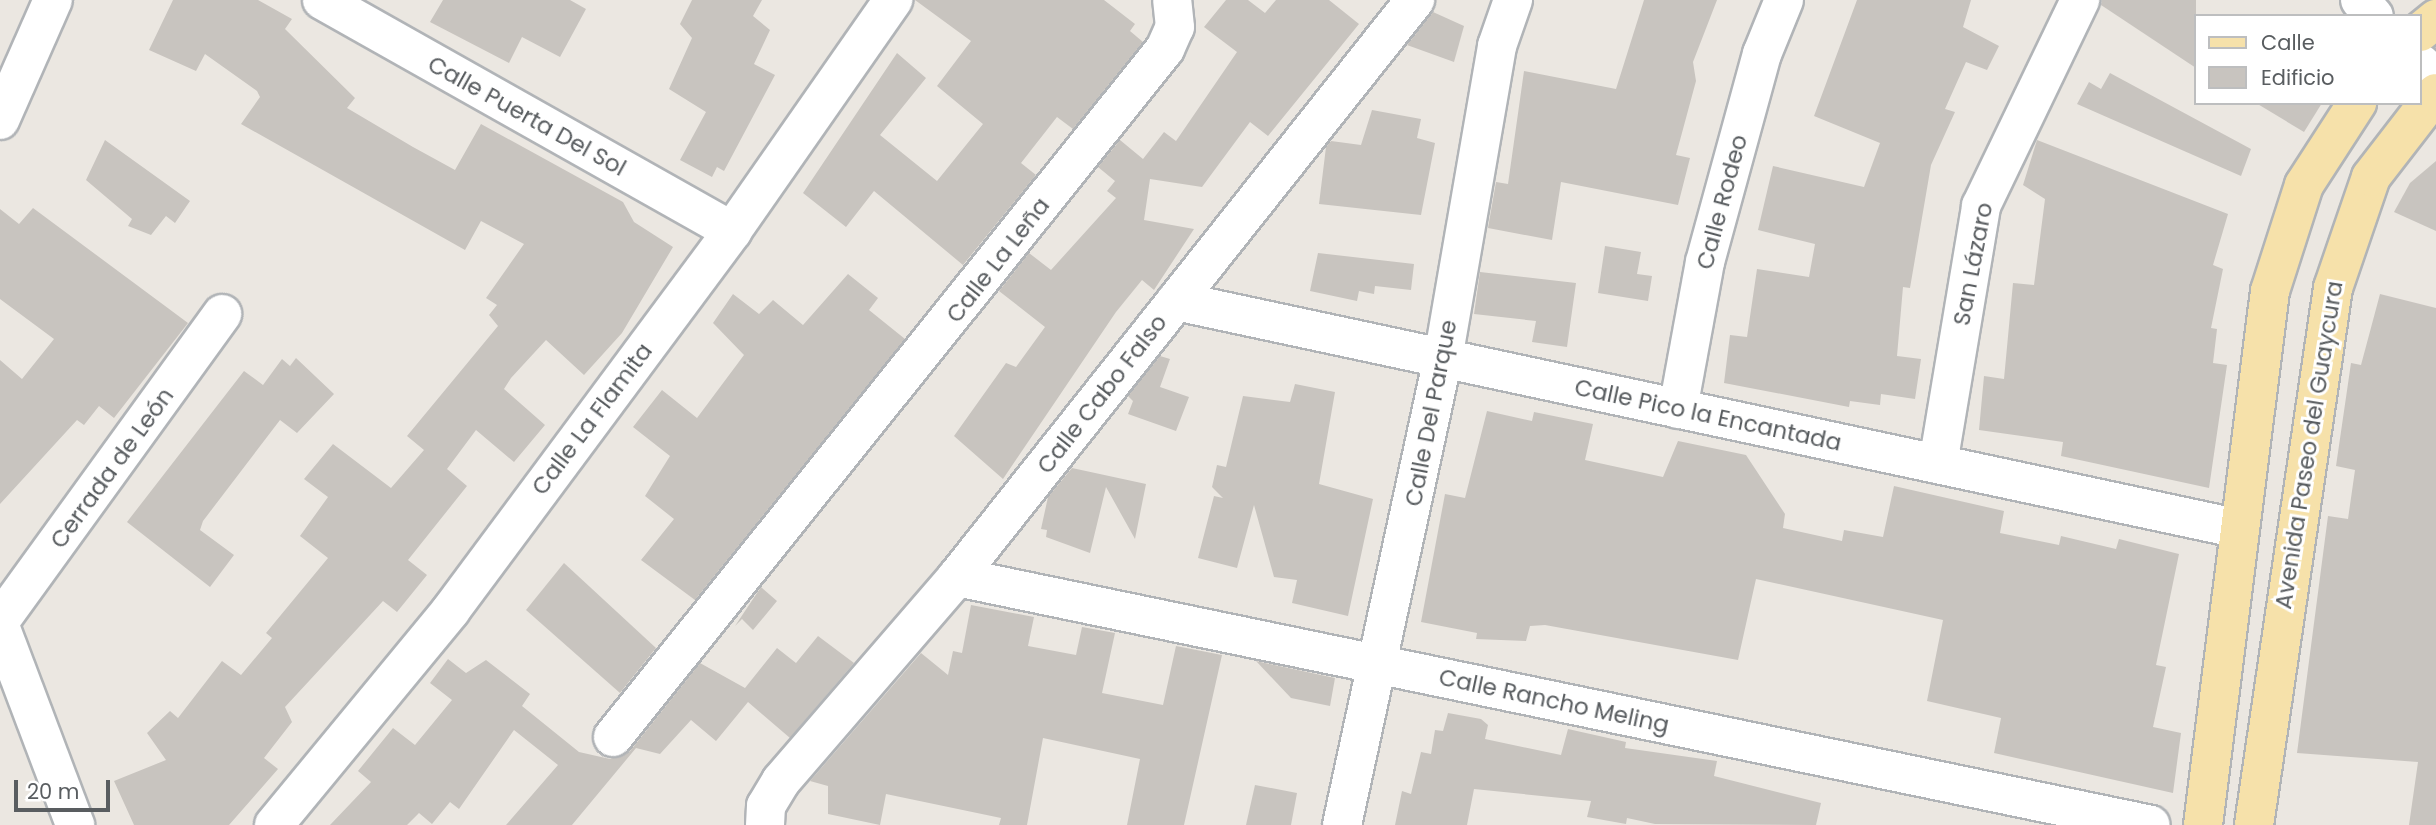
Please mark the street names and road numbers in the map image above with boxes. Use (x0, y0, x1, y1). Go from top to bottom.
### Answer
street label: Calle Puerta Del Sol (423, 50, 631, 182)
street label: Calle Rodeo (1691, 132, 1753, 272)
street label: Calle La Leña (941, 192, 1055, 328)
street label: San Lázaro (1948, 200, 1998, 328)
street label: Avenida Paseo del Guaycura (2269, 279, 2349, 611)
street label: Calle Cabo Falso (1031, 309, 1173, 479)
street label: Calle Del Parque (1399, 317, 1463, 509)
street label: Calle La Flamita (526, 338, 658, 500)
street label: Calle Pico la Encantada (1572, 373, 1844, 457)
street label: Cerrada de León (45, 382, 179, 554)
street label: Calle Rancho Meling (1436, 663, 1672, 739)

